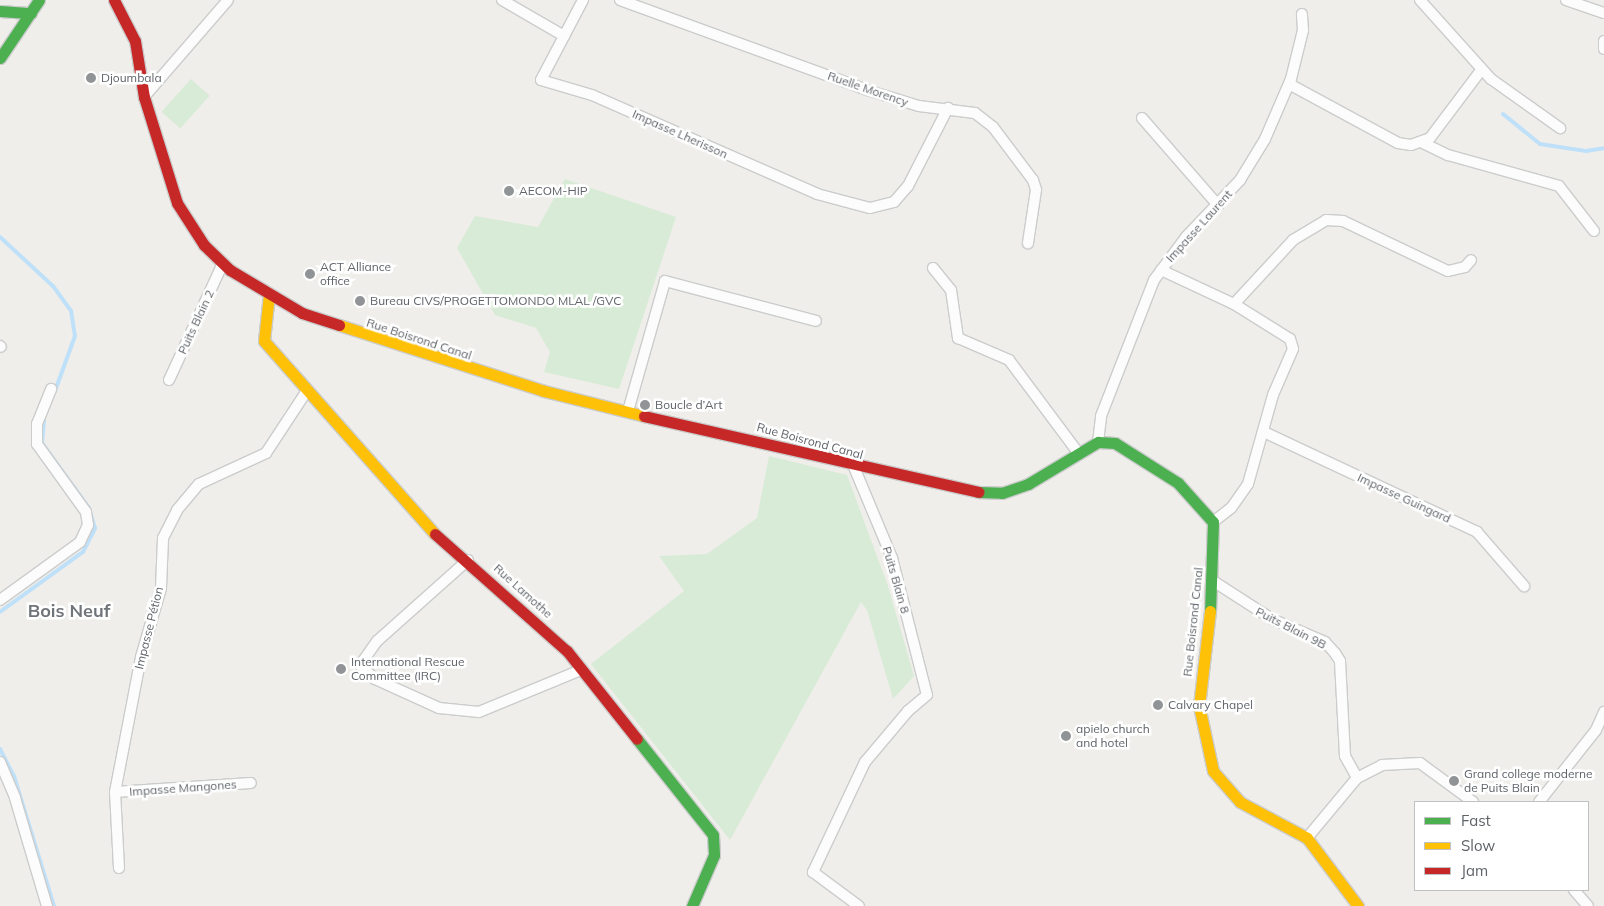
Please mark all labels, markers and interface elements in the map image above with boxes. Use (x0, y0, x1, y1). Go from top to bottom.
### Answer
street label: Ruelle Morency (826, 68, 910, 110)
place label: Djoumbala (101, 71, 162, 85)
marker: Djoumbala (85, 72, 97, 84)
street label: Impasse Lherisson (630, 107, 730, 161)
place label: AECOM-HIP (519, 184, 588, 198)
marker: AECOM-HIP (503, 185, 515, 197)
street label: Impasse Laurent (1163, 187, 1235, 265)
place label: ACT Alliance office (320, 260, 391, 288)
marker: ACT Alliance office (304, 268, 316, 280)
street label: Puits Blain 2 (175, 288, 217, 356)
place label: Bureau CIVS/PROGETTOMONDO MLAL /GVC (370, 294, 621, 308)
marker: Bureau CIVS/PROGETTOMONDO MLAL /GVC (354, 295, 366, 307)
street label: Rue Boisrond Canal (365, 315, 473, 363)
place label: Boucle d’Art (655, 398, 722, 412)
marker: Boucle d’Art (639, 399, 651, 411)
street label: Rue Boisrond Canal (755, 420, 865, 462)
street label: Impasse Guingard (1355, 470, 1453, 526)
street label: Puits Blain 8 (880, 545, 912, 615)
street label: Rue Lamothe (491, 561, 555, 621)
street label: Rue Boisrond Canal (1180, 567, 1206, 677)
street label: Impasse Pétion (132, 585, 166, 671)
district label: Bois Neuf (28, 600, 110, 622)
street label: Puits Blain 9B (1253, 604, 1329, 652)
place label: International Rescue Committee (IRC) (351, 655, 465, 683)
marker: International Rescue Committee (IRC) (335, 663, 347, 675)
place label: Calvary Chapel (1168, 698, 1253, 712)
marker: Calvary Chapel (1152, 699, 1164, 711)
place label: apielo church and hotel (1076, 722, 1150, 750)
marker: apielo church and hotel (1060, 730, 1072, 742)
place label: Grand college moderne de Puits Blain (1464, 767, 1592, 795)
marker: Grand college moderne de Puits Blain (1448, 775, 1460, 787)
street label: Impasse Mangones (129, 777, 237, 799)
legend (1414, 801, 1589, 891)
text: Fast (1461, 811, 1491, 830)
text: Slow (1461, 836, 1495, 855)
text: Jam (1461, 861, 1488, 880)

